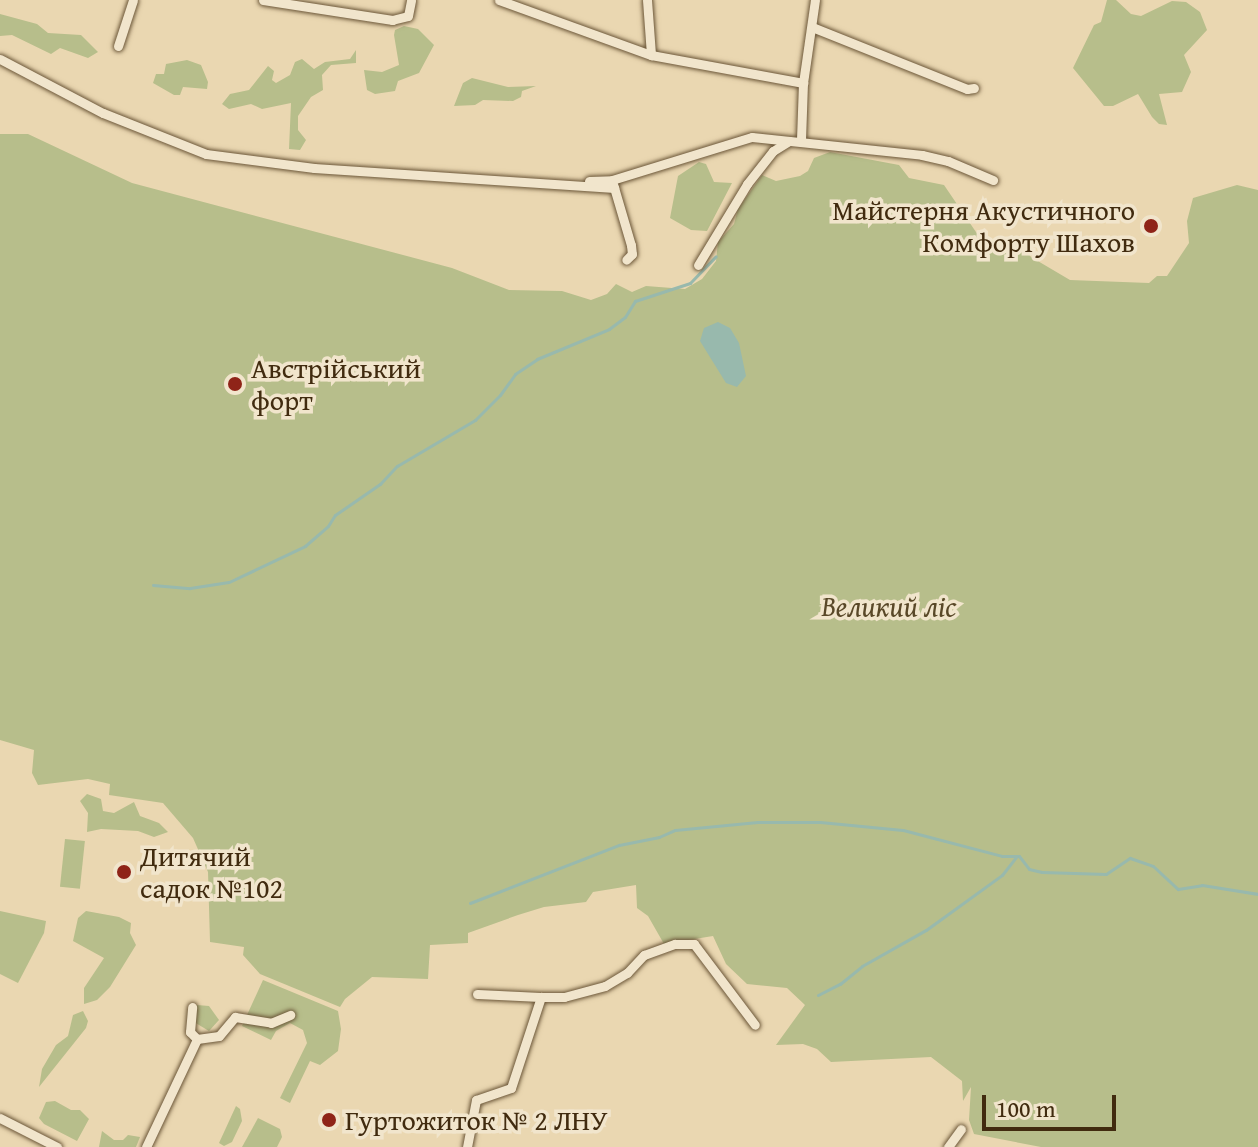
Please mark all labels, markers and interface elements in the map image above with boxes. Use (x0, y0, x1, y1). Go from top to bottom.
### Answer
place label: Майстерня Акустичного Комфорту Шахов (832, 193, 1135, 259)
marker: Майстерня Акустичного Комфорту Шахов (1142, 217, 1160, 235)
place label: Австрійський форт (251, 351, 421, 417)
marker: Австрійський форт (226, 375, 244, 393)
park label: Великий ліс (821, 589, 957, 623)
place label: Дитячий садок №102 (140, 839, 283, 905)
marker: Дитячий садок №102 (115, 863, 133, 881)
scale bar (986, 1079, 1120, 1129)
text: 100 m (996, 1091, 1056, 1126)
place label: Гуртожиток № 2 ЛНУ (345, 1103, 607, 1137)
marker: Гуртожиток № 2 ЛНУ (320, 1111, 338, 1129)

